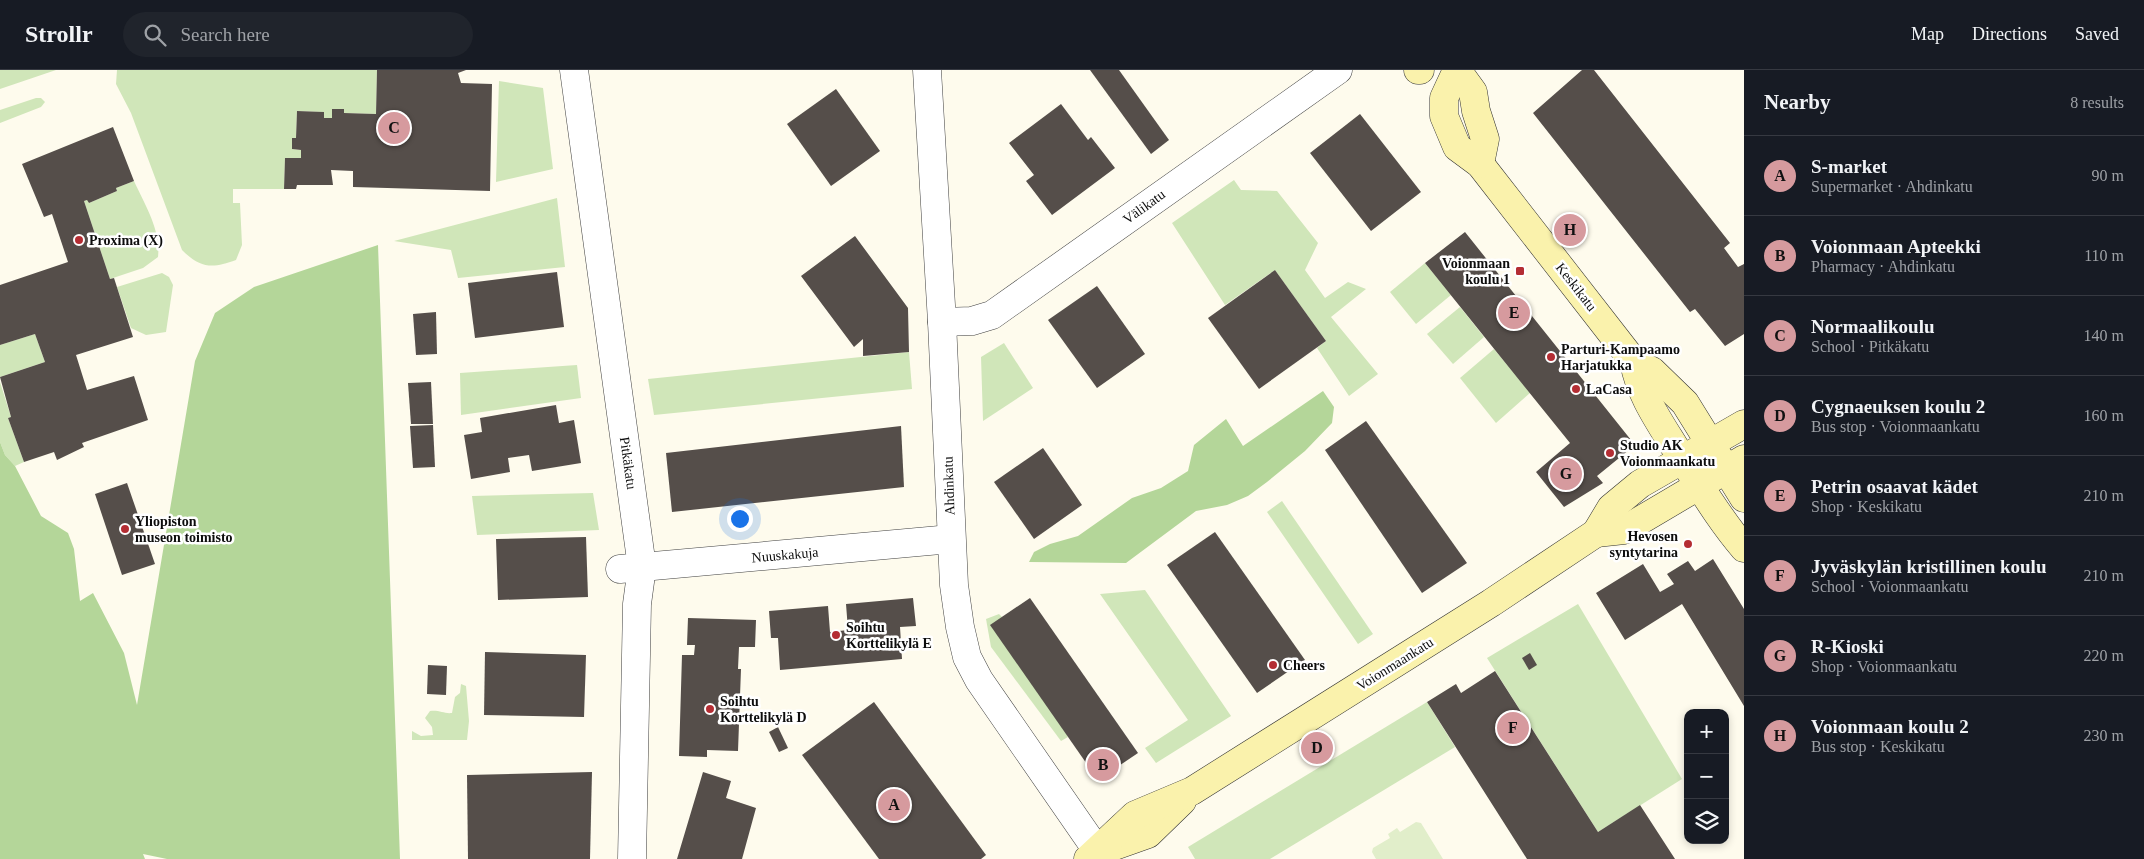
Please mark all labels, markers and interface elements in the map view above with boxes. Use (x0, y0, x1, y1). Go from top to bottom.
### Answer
search box (123, 12, 473, 57)
text: Strollr (25, 21, 93, 47)
icon: search (141, 21, 169, 49)
text: Search here (181, 24, 270, 45)
text: Map (1911, 24, 1944, 44)
text: Directions (1972, 24, 2047, 44)
text: Saved (2075, 24, 2119, 44)
text: Nearby (1764, 90, 1831, 114)
text: 8 results (2070, 94, 2124, 111)
pin: C (378, 109, 410, 147)
text: S-market (1811, 156, 1887, 177)
text: A (1774, 167, 1786, 184)
text: 90 m (2092, 167, 2124, 184)
text: Supermarket · Ahdinkatu (1811, 178, 1973, 195)
street label: Välikatu (1120, 187, 1168, 227)
pin: H (1554, 211, 1586, 249)
place label: Proxima (X) (89, 233, 163, 249)
marker: Proxima (X) (73, 234, 85, 246)
text: Voionmaan Apteekki (1811, 236, 1981, 257)
text: B (1775, 247, 1785, 264)
text: 110 m (2084, 247, 2124, 264)
place label: Voionmaan koulu 1 (1442, 256, 1510, 287)
text: Pharmacy · Ahdinkatu (1811, 258, 1955, 275)
street label: Keskikatu (1553, 260, 1599, 314)
marker: Voionmaan koulu 1 (1514, 265, 1526, 277)
pin: E (1498, 294, 1530, 332)
text: Normaalikoulu (1811, 316, 1935, 337)
text: C (1774, 327, 1786, 344)
text: 140 m (2084, 327, 2124, 344)
text: School · Pitkäkatu (1811, 338, 1929, 355)
place label: Parturi-Kampaamo Harjatukka (1561, 342, 1680, 373)
marker: Parturi-Kampaamo Harjatukka (1545, 351, 1557, 363)
place label: LaCasa (1586, 382, 1632, 397)
marker: LaCasa (1570, 383, 1582, 395)
text: Cygnaeuksen koulu 2 (1811, 396, 1985, 417)
text: D (1774, 407, 1786, 424)
text: 160 m (2084, 407, 2124, 424)
text: Bus stop · Voionmaankatu (1811, 418, 1980, 435)
street label: Pitkäkatu (617, 436, 639, 490)
place label: Studio AK Voionmaankatu (1620, 438, 1715, 469)
marker: Studio AK Voionmaankatu (1604, 447, 1616, 459)
pin: G (1550, 455, 1582, 493)
street label: Ahdinkatu (940, 456, 958, 516)
text: Petrin osaavat kädet (1811, 476, 1978, 497)
text: E (1775, 487, 1785, 504)
text: 210 m (2084, 487, 2124, 504)
text: Shop · Keskikatu (1811, 498, 1922, 515)
your location (727, 506, 753, 532)
place label: Yliopiston museon toimisto (135, 514, 233, 545)
marker: Yliopiston museon toimisto (119, 523, 131, 535)
place label: Hevosen syntytarina (1610, 529, 1678, 560)
marker: Hevosen syntytarina (1682, 538, 1694, 550)
street label: Nuuskakuja (751, 545, 820, 565)
text: Jyväskylän kristillinen koulu (1811, 556, 2046, 577)
text: F (1775, 567, 1785, 584)
text: 210 m (2084, 567, 2124, 584)
text: School · Voionmaankatu (1811, 578, 1969, 595)
place label: Soihtu Korttelikylä E (846, 620, 932, 651)
marker: Soihtu Korttelikylä E (830, 629, 842, 641)
street label: Voionmaankatu (1354, 634, 1436, 694)
text: R-Kioski (1811, 636, 1884, 657)
text: G (1774, 647, 1786, 664)
text: 220 m (2084, 647, 2124, 664)
place label: Cheers (1283, 658, 1326, 673)
text: Shop · Voionmaankatu (1811, 658, 1957, 675)
marker: Cheers (1267, 659, 1279, 671)
place label: Soihtu Korttelikylä D (720, 694, 807, 725)
marker: Soihtu Korttelikylä D (704, 703, 716, 715)
pin: F (1497, 709, 1529, 747)
map controls (1684, 709, 1729, 844)
button: + (1684, 709, 1729, 754)
text: Voionmaan koulu 2 (1811, 716, 1969, 737)
text: H (1774, 727, 1786, 744)
text: 230 m (2084, 727, 2124, 744)
pin: D (1301, 729, 1333, 767)
text: Bus stop · Keskikatu (1811, 738, 1945, 755)
pin: B (1087, 746, 1119, 784)
button: − (1684, 754, 1729, 799)
pin: A (878, 786, 910, 824)
button: layers (1684, 799, 1729, 844)

